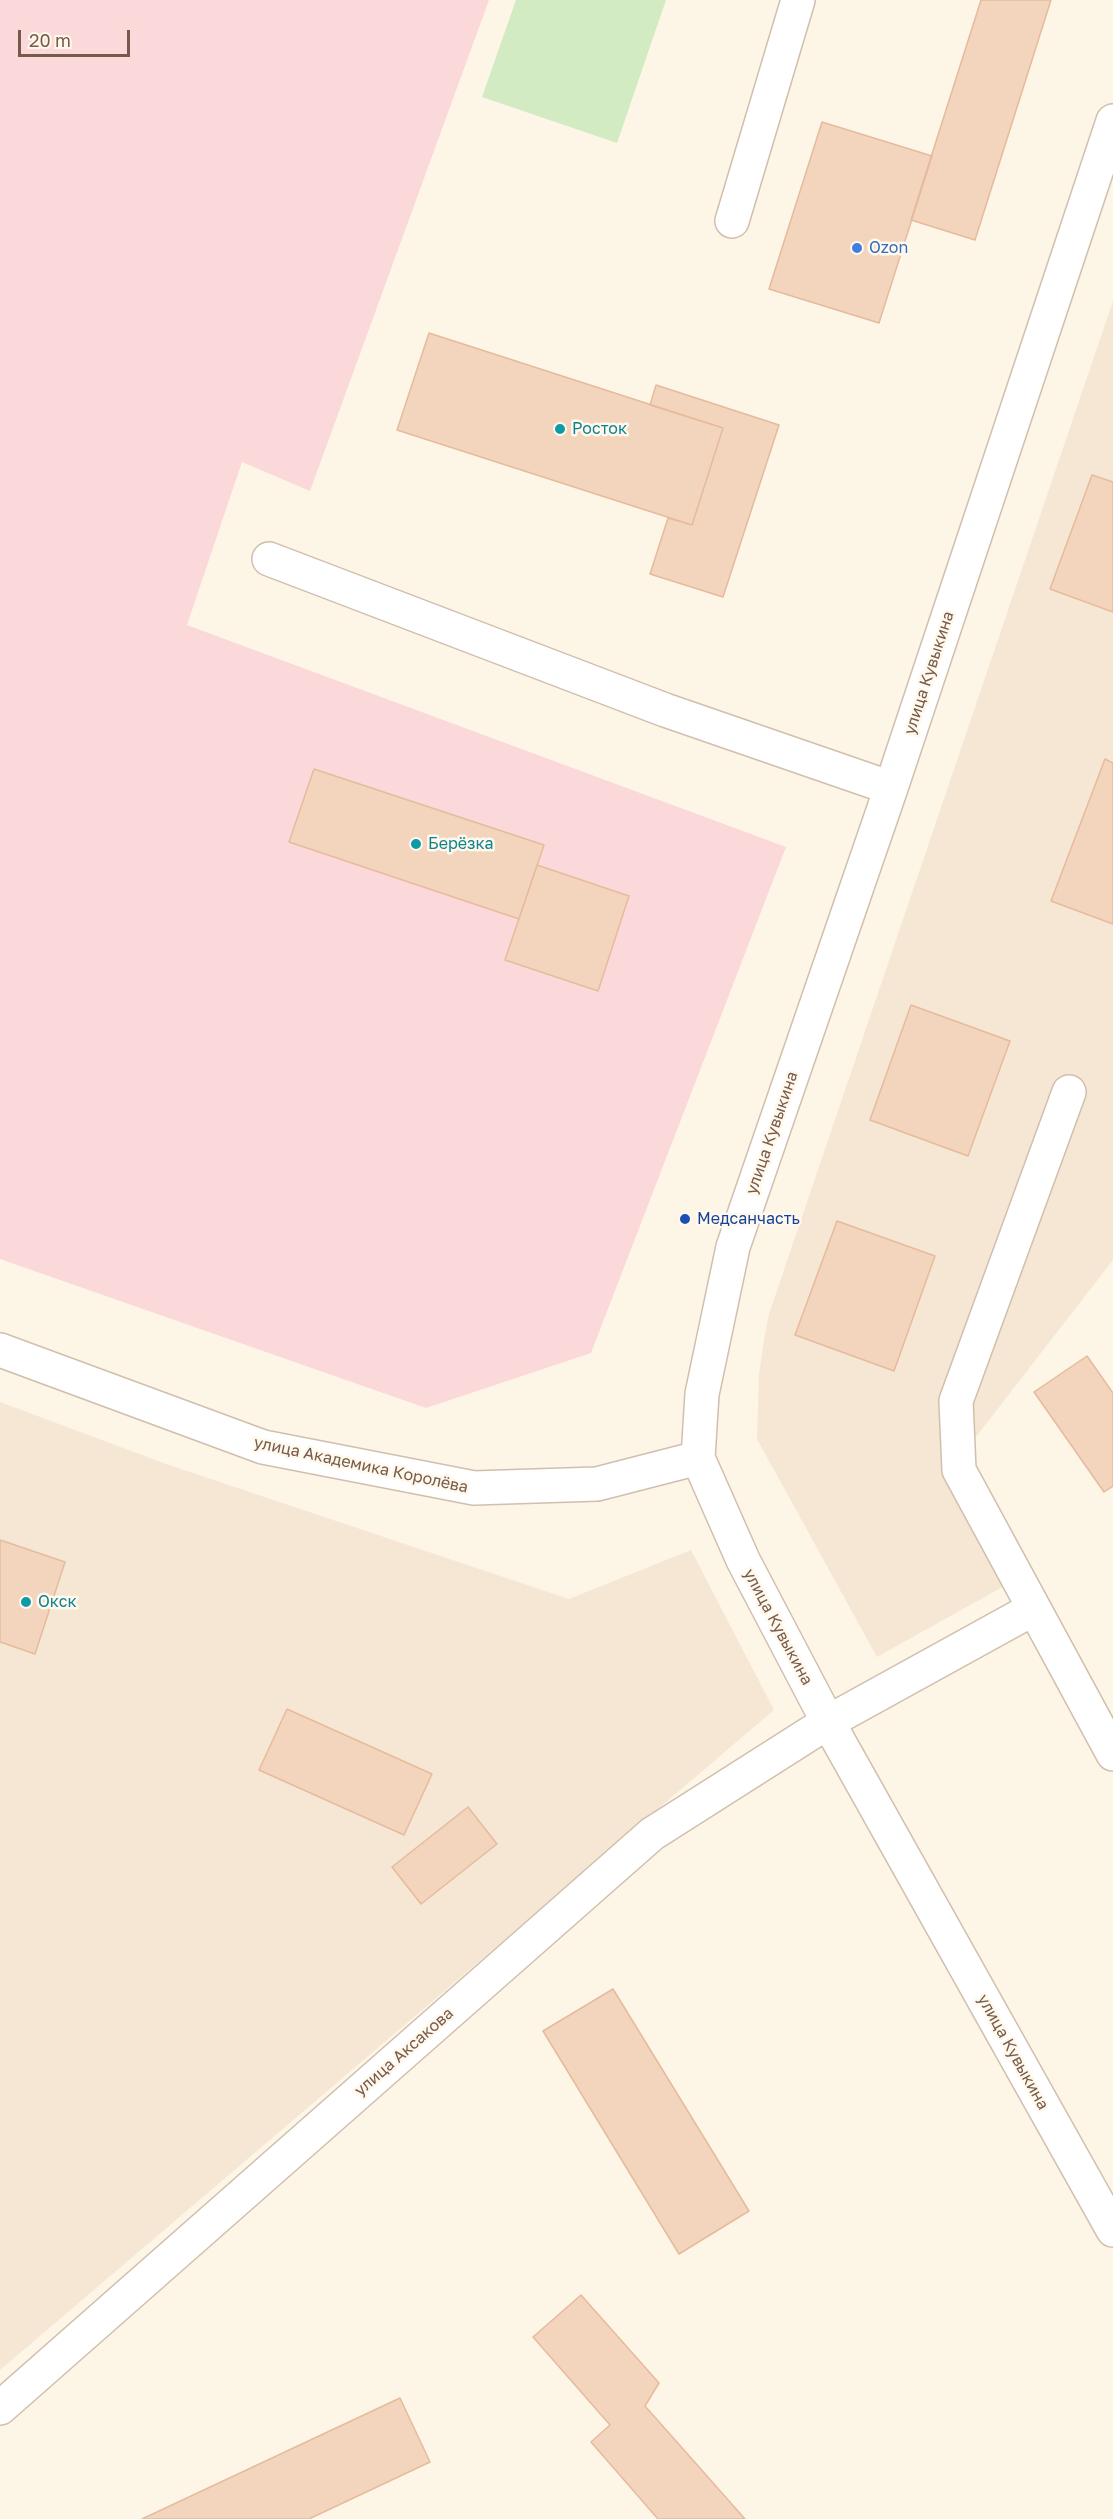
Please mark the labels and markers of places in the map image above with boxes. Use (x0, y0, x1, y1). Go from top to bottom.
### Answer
place label: Ozon (869, 238, 908, 258)
marker: Ozon (850, 241, 864, 255)
place label: Росток (572, 419, 627, 439)
marker: Росток (553, 422, 567, 436)
place label: Берёзка (428, 834, 494, 854)
marker: Берёзка (409, 837, 423, 851)
place label: Медсанчасть (697, 1209, 800, 1229)
marker: Медсанчасть (678, 1212, 692, 1226)
place label: Окск (38, 1592, 77, 1612)
marker: Окск (19, 1595, 33, 1609)

